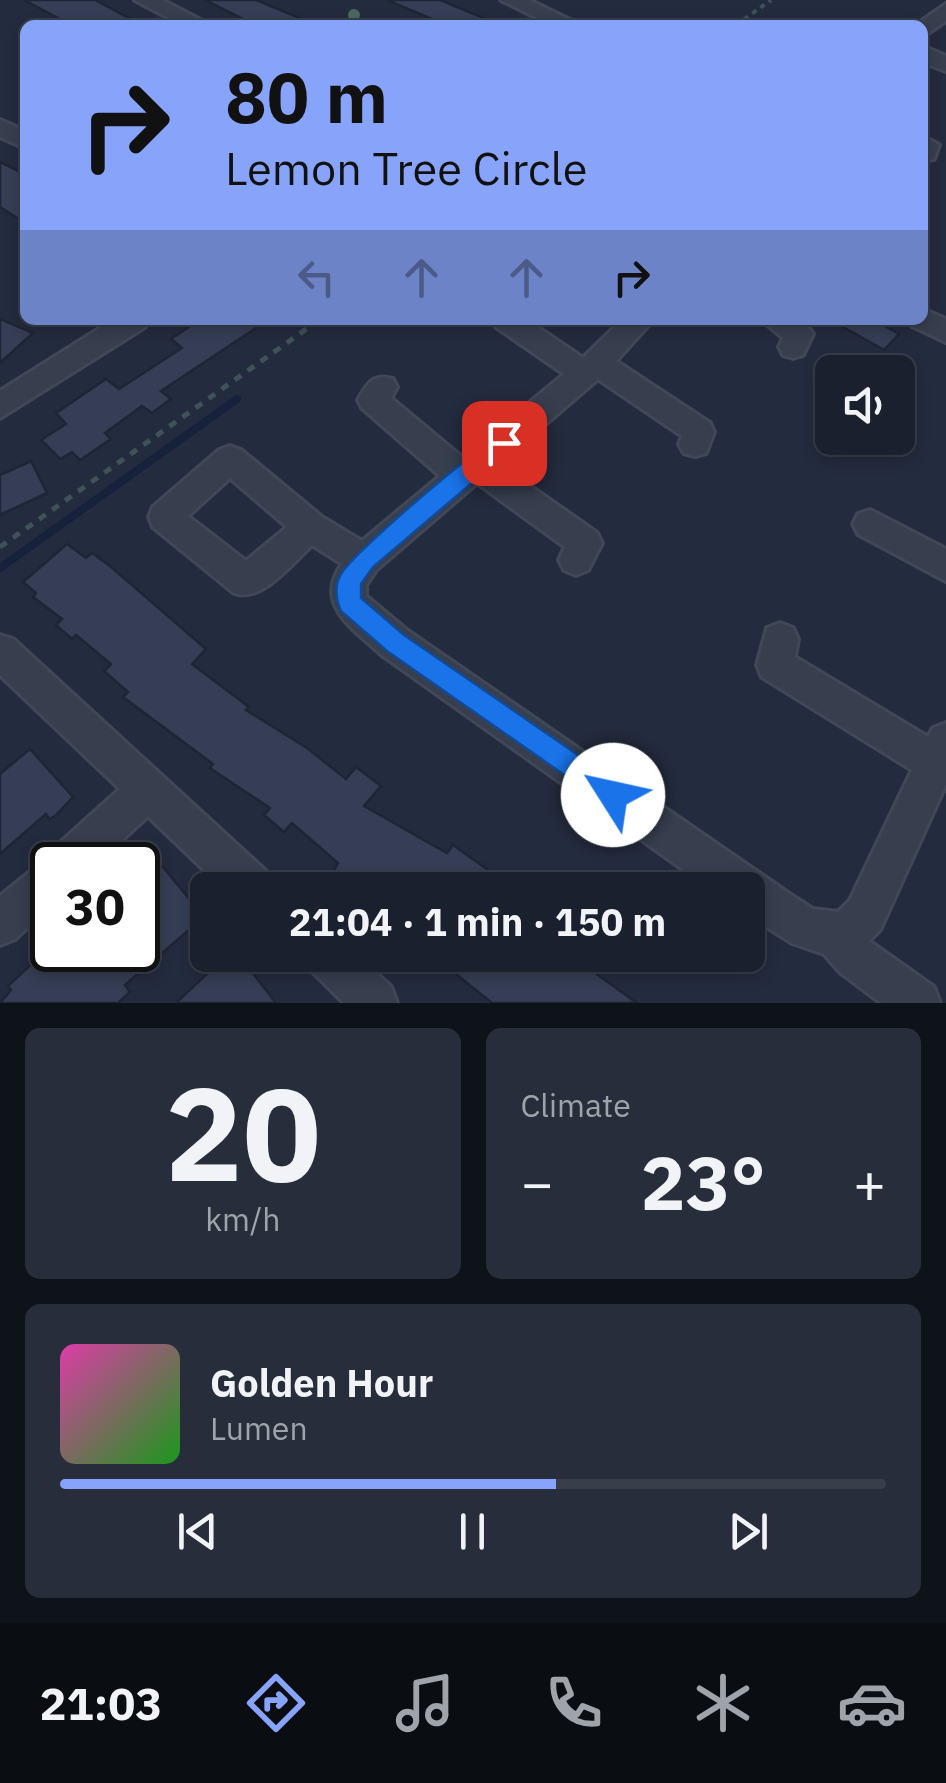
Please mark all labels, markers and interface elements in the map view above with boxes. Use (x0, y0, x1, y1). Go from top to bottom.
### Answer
text: 80 m (225, 51, 388, 142)
icon: right (60, 60, 190, 190)
text: Lemon Tree Circle (225, 139, 588, 197)
icon: left (289, 250, 344, 305)
icon: ahead (394, 250, 449, 305)
icon: ahead (499, 250, 554, 305)
icon: right (604, 250, 659, 305)
map controls (815, 355, 915, 455)
button: sound (815, 355, 915, 455)
pin (462, 401, 547, 486)
icon: arrive (477, 416, 532, 471)
position arrow (561, 743, 665, 847)
speed limit sign: 30 (30, 842, 160, 972)
text: 21:04 · 1 min · 150 m (289, 897, 666, 946)
text: 20 (165, 1048, 321, 1217)
text: Climate (521, 1084, 631, 1126)
text: 23° (641, 1133, 766, 1231)
text: − (521, 1147, 554, 1218)
text: + (853, 1147, 886, 1218)
text: km/h (205, 1198, 280, 1240)
text: Golden Hour (210, 1358, 433, 1407)
text: Lumen (210, 1407, 308, 1449)
icon: previous (170, 1504, 225, 1559)
icon: pause (445, 1504, 500, 1559)
icon: next (721, 1504, 776, 1559)
icon: directions (241, 1668, 311, 1738)
icon: music (390, 1668, 460, 1738)
icon: phone (539, 1668, 609, 1738)
icon: climate (688, 1668, 758, 1738)
icon: car (837, 1668, 907, 1738)
text: 21:03 (39, 1674, 162, 1732)

